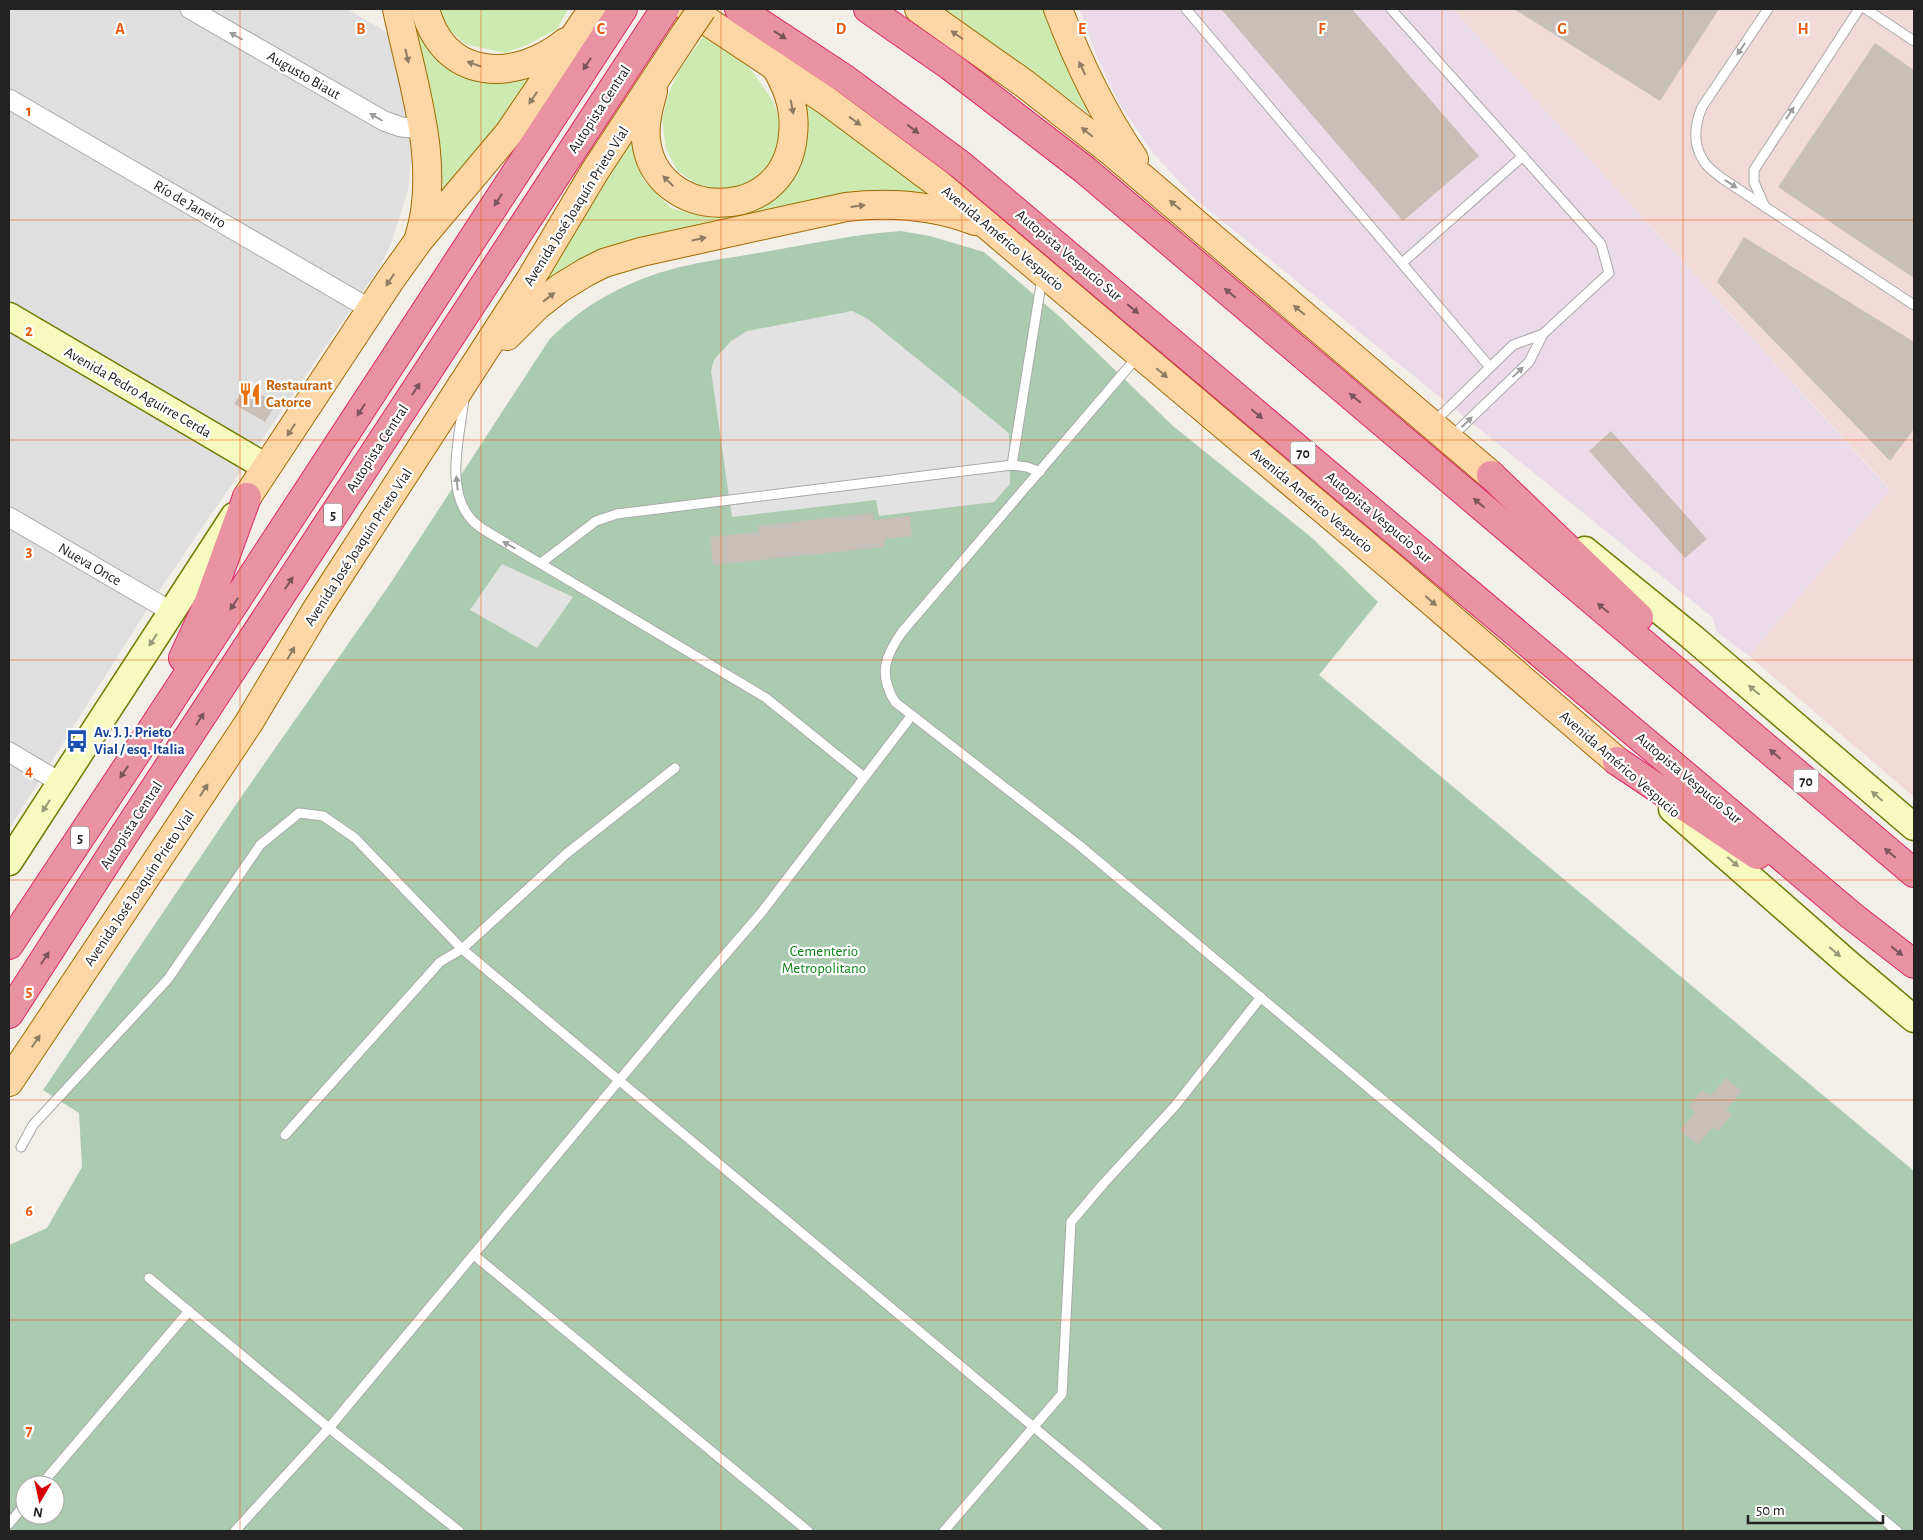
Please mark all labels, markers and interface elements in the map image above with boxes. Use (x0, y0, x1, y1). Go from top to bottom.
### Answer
text: A (115, 21, 125, 37)
text: B (356, 21, 366, 37)
text: C (597, 21, 606, 37)
text: D (836, 21, 847, 37)
text: E (1078, 21, 1086, 37)
text: F (1318, 21, 1326, 37)
text: G (1557, 21, 1567, 37)
text: H (1797, 21, 1809, 37)
one-way arrow (773, 30, 787, 40)
one-way arrow (950, 30, 964, 40)
one-way arrow (229, 31, 242, 40)
one-way arrow (1736, 43, 1746, 56)
street label: Augusto Biaut (264, 48, 343, 103)
one-way arrow (403, 49, 411, 64)
one-way arrow (582, 58, 592, 71)
one-way arrow (467, 60, 482, 67)
one-way arrow (1078, 61, 1086, 75)
street label: Autopista Central (566, 63, 633, 156)
one-way arrow (529, 91, 538, 105)
one-way arrow (788, 100, 796, 115)
text: 1 (26, 103, 32, 119)
one-way arrow (1786, 106, 1795, 120)
one-way arrow (369, 113, 384, 121)
one-way arrow (848, 116, 862, 126)
one-way arrow (906, 123, 919, 134)
street label: Avenida José Joaquín Prieto Vial (521, 124, 632, 288)
one-way arrow (1081, 126, 1094, 137)
one-way arrow (662, 175, 674, 187)
street label: Río de Janeiro (151, 178, 228, 231)
one-way arrow (1724, 179, 1738, 189)
street label: Avenida Américo Vespucio (939, 183, 1066, 294)
one-way arrow (493, 194, 503, 207)
one-way arrow (1169, 199, 1182, 210)
one-way arrow (850, 202, 866, 210)
street label: Autopista Vespucio Sur (1013, 207, 1125, 304)
one-way arrow (691, 235, 706, 243)
one-way arrow (385, 273, 395, 287)
one-way arrow (1224, 288, 1237, 299)
one-way arrow (542, 292, 556, 302)
one-way arrow (1126, 304, 1139, 315)
one-way arrow (1292, 305, 1305, 316)
text: 2 (25, 323, 33, 339)
street label: Avenida Pedro Aguirre Cerda (62, 344, 214, 441)
one-way arrow (1156, 367, 1169, 378)
one-way arrow (1512, 367, 1524, 379)
place label: Restaurant Catorce (266, 378, 332, 410)
restaurant icon: Restaurant Catorce (237, 381, 263, 407)
one-way arrow (411, 382, 421, 395)
one-way arrow (1348, 393, 1361, 404)
street label: Autopista Central (344, 402, 411, 495)
one-way arrow (357, 403, 366, 416)
one-way arrow (1251, 409, 1264, 420)
one-way arrow (1461, 416, 1473, 428)
one-way arrow (286, 423, 296, 437)
road number: 70 (1290, 442, 1316, 464)
street label: Avenida Américo Vespucio (1248, 445, 1375, 556)
street label: Avenida José Joaquín Prieto Vial (302, 466, 415, 629)
street label: Autopista Vespucio Sur (1323, 469, 1435, 566)
one-way arrow (453, 475, 461, 491)
one-way arrow (1472, 498, 1485, 509)
road number: 5 (324, 504, 342, 526)
street label: Nueva Once (56, 540, 124, 588)
one-way arrow (502, 540, 516, 549)
text: 3 (26, 543, 33, 559)
one-way arrow (284, 576, 294, 590)
one-way arrow (1425, 595, 1437, 607)
one-way arrow (230, 598, 239, 611)
one-way arrow (1597, 603, 1609, 614)
one-way arrow (149, 633, 158, 647)
one-way arrow (286, 646, 295, 659)
one-way arrow (1748, 685, 1760, 696)
street label: Avenida Américo Vespucio (1557, 708, 1683, 820)
one-way arrow (195, 712, 204, 726)
place label: Av. J. J. Prieto Vial / esq. Italia (94, 725, 185, 757)
bus stop icon: Av. J. J. Prieto Vial / esq. Italia (64, 728, 90, 754)
street label: Autopista Vespucio Sur (1633, 730, 1745, 827)
one-way arrow (1769, 749, 1782, 760)
text: 4 (25, 763, 33, 779)
one-way arrow (119, 765, 129, 778)
road number: 70 (1794, 769, 1818, 792)
street label: Autopista Central (98, 779, 165, 872)
one-way arrow (199, 783, 209, 797)
one-way arrow (1871, 790, 1884, 801)
one-way arrow (41, 799, 50, 812)
street label: Avenida José Joaquín Prieto Vial (82, 808, 197, 969)
road number: 5 (71, 826, 89, 850)
one-way arrow (1883, 847, 1896, 858)
one-way arrow (1726, 857, 1739, 868)
park label: Cementerio Metropolitano (782, 944, 866, 976)
one-way arrow (1890, 945, 1903, 956)
one-way arrow (1829, 946, 1841, 958)
one-way arrow (40, 951, 49, 965)
text: 5 (26, 983, 33, 999)
one-way arrow (31, 1035, 41, 1048)
text: 6 (25, 1203, 33, 1219)
text: 7 (26, 1423, 33, 1439)
north arrow (15, 1475, 65, 1525)
scale bar (1748, 1492, 1883, 1524)
text: 50 m (1756, 1503, 1785, 1518)
text: N (32, 1504, 44, 1520)

